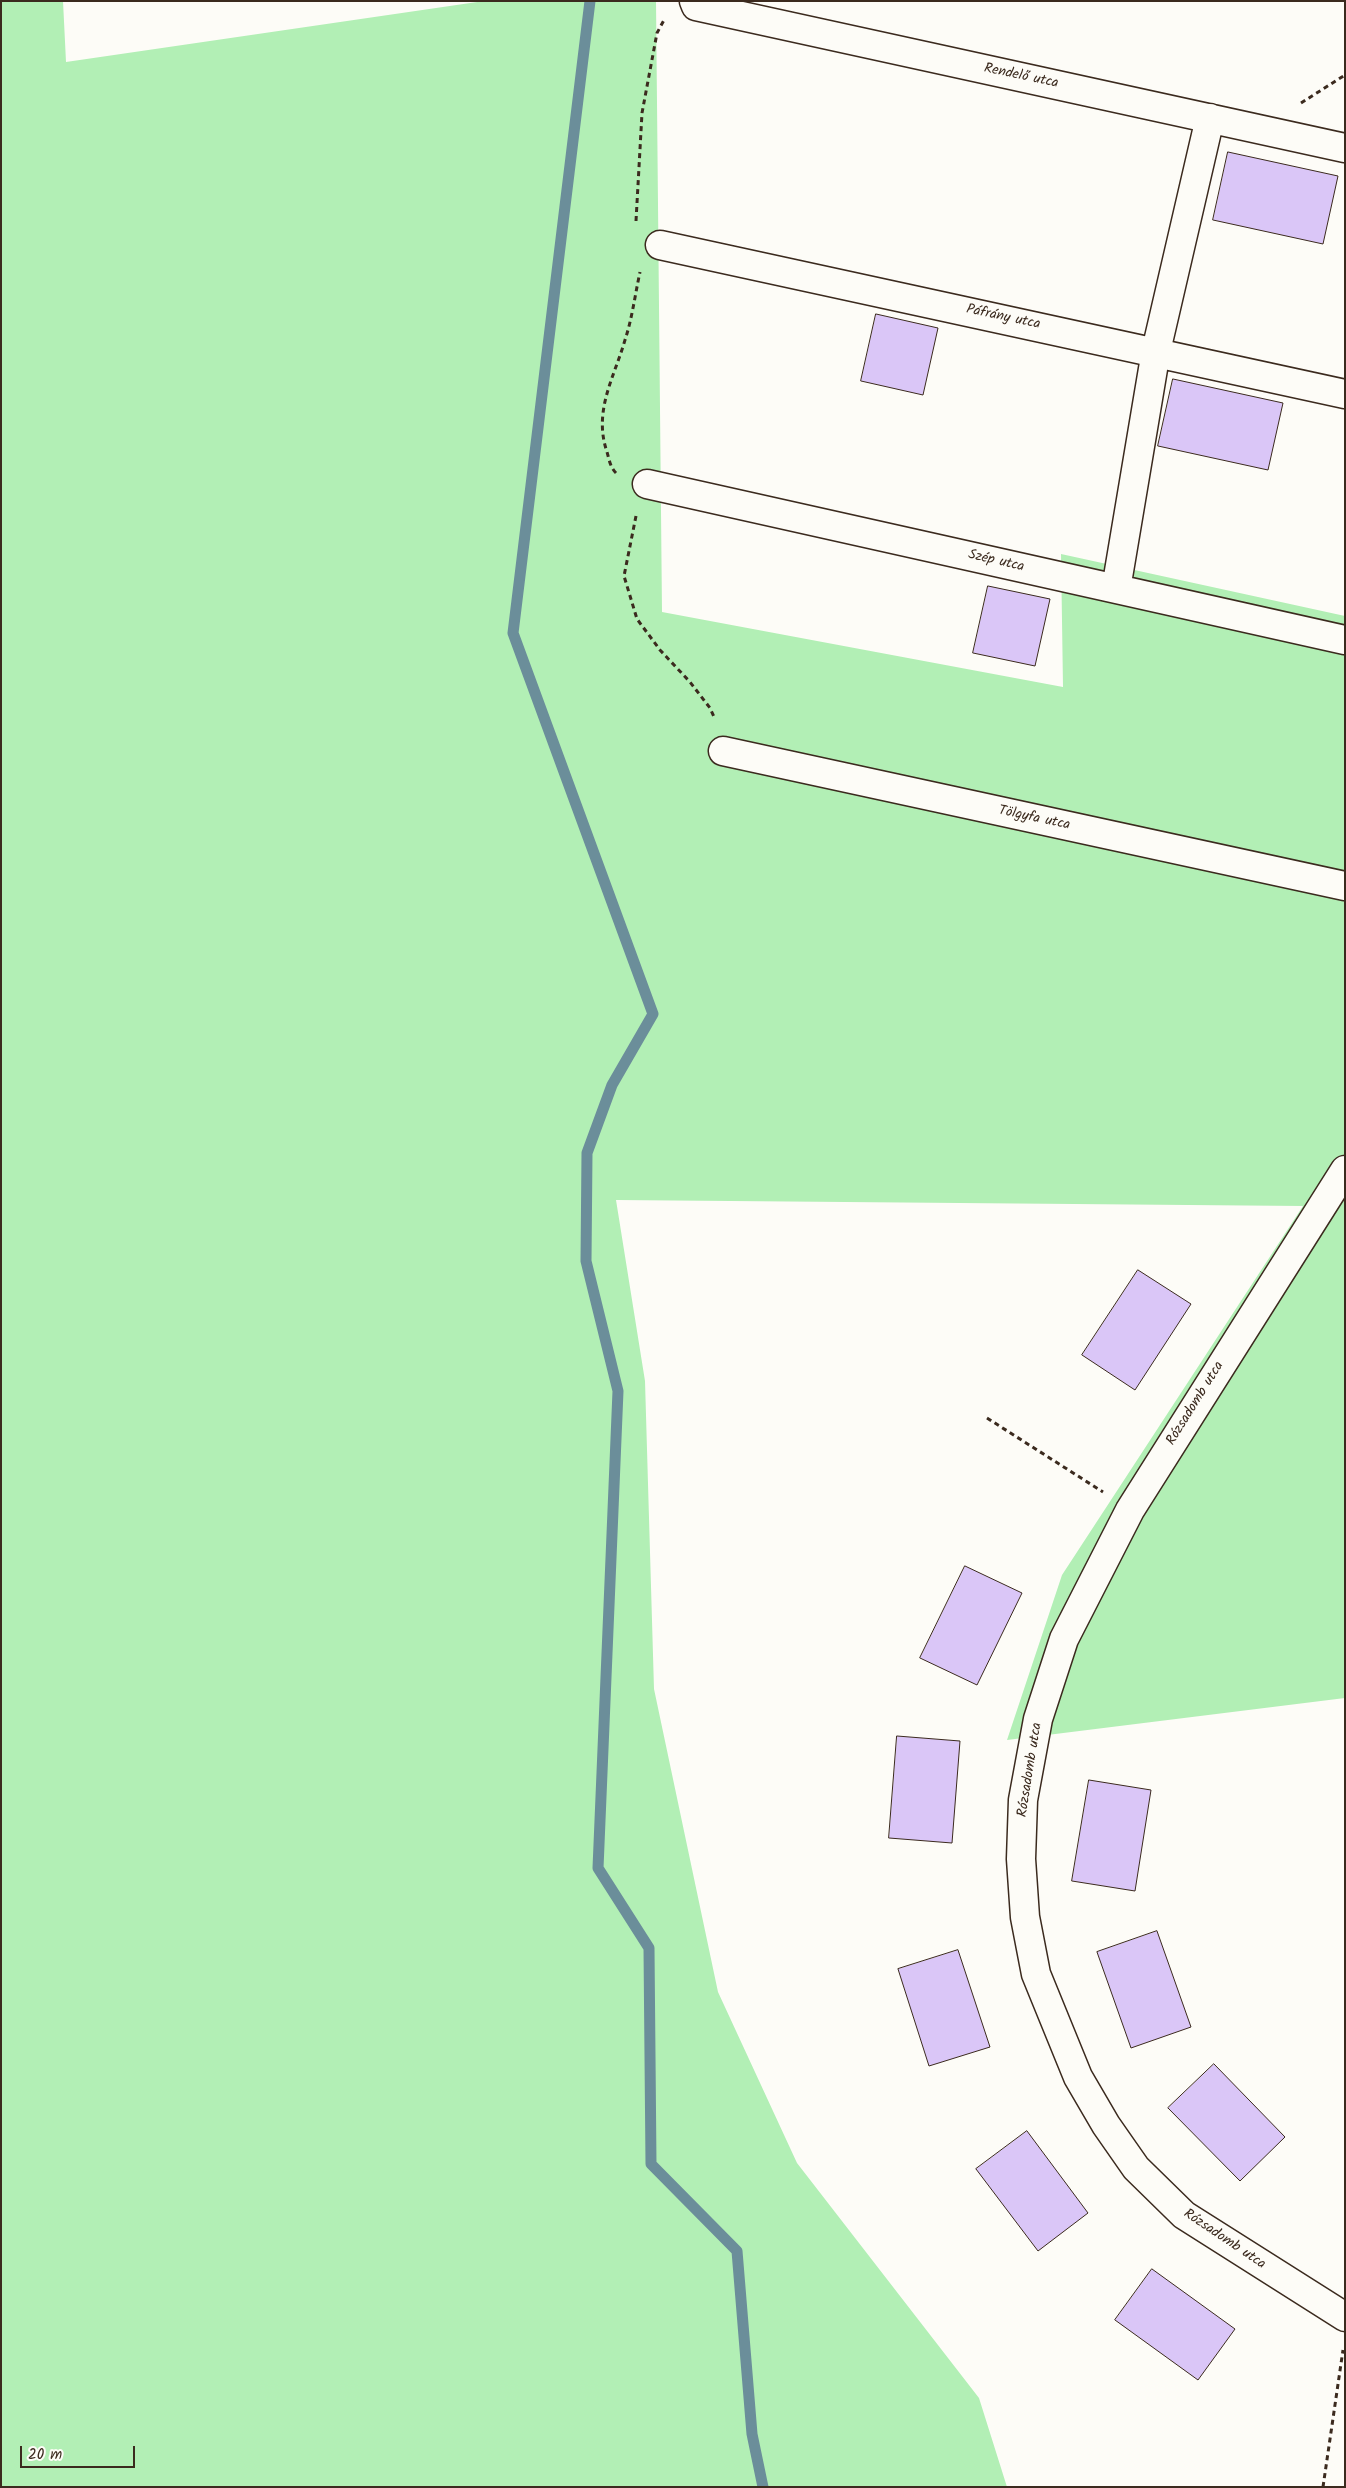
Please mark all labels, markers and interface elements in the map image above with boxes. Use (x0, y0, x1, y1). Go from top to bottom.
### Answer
street label: Rendelő utca (982, 61, 1060, 93)
street label: Páfrány utca (964, 302, 1042, 334)
street label: Szép utca (966, 547, 1026, 577)
street label: Tölgyfa utca (997, 803, 1071, 835)
street label: Rózsadomb utca (1164, 1359, 1228, 1449)
street label: Rózsadomb utca (1015, 1721, 1047, 1819)
street label: Rózsadomb utca (1180, 2206, 1268, 2274)
scale bar (22, 2436, 138, 2468)
text: 20 m (28, 2443, 62, 2467)

